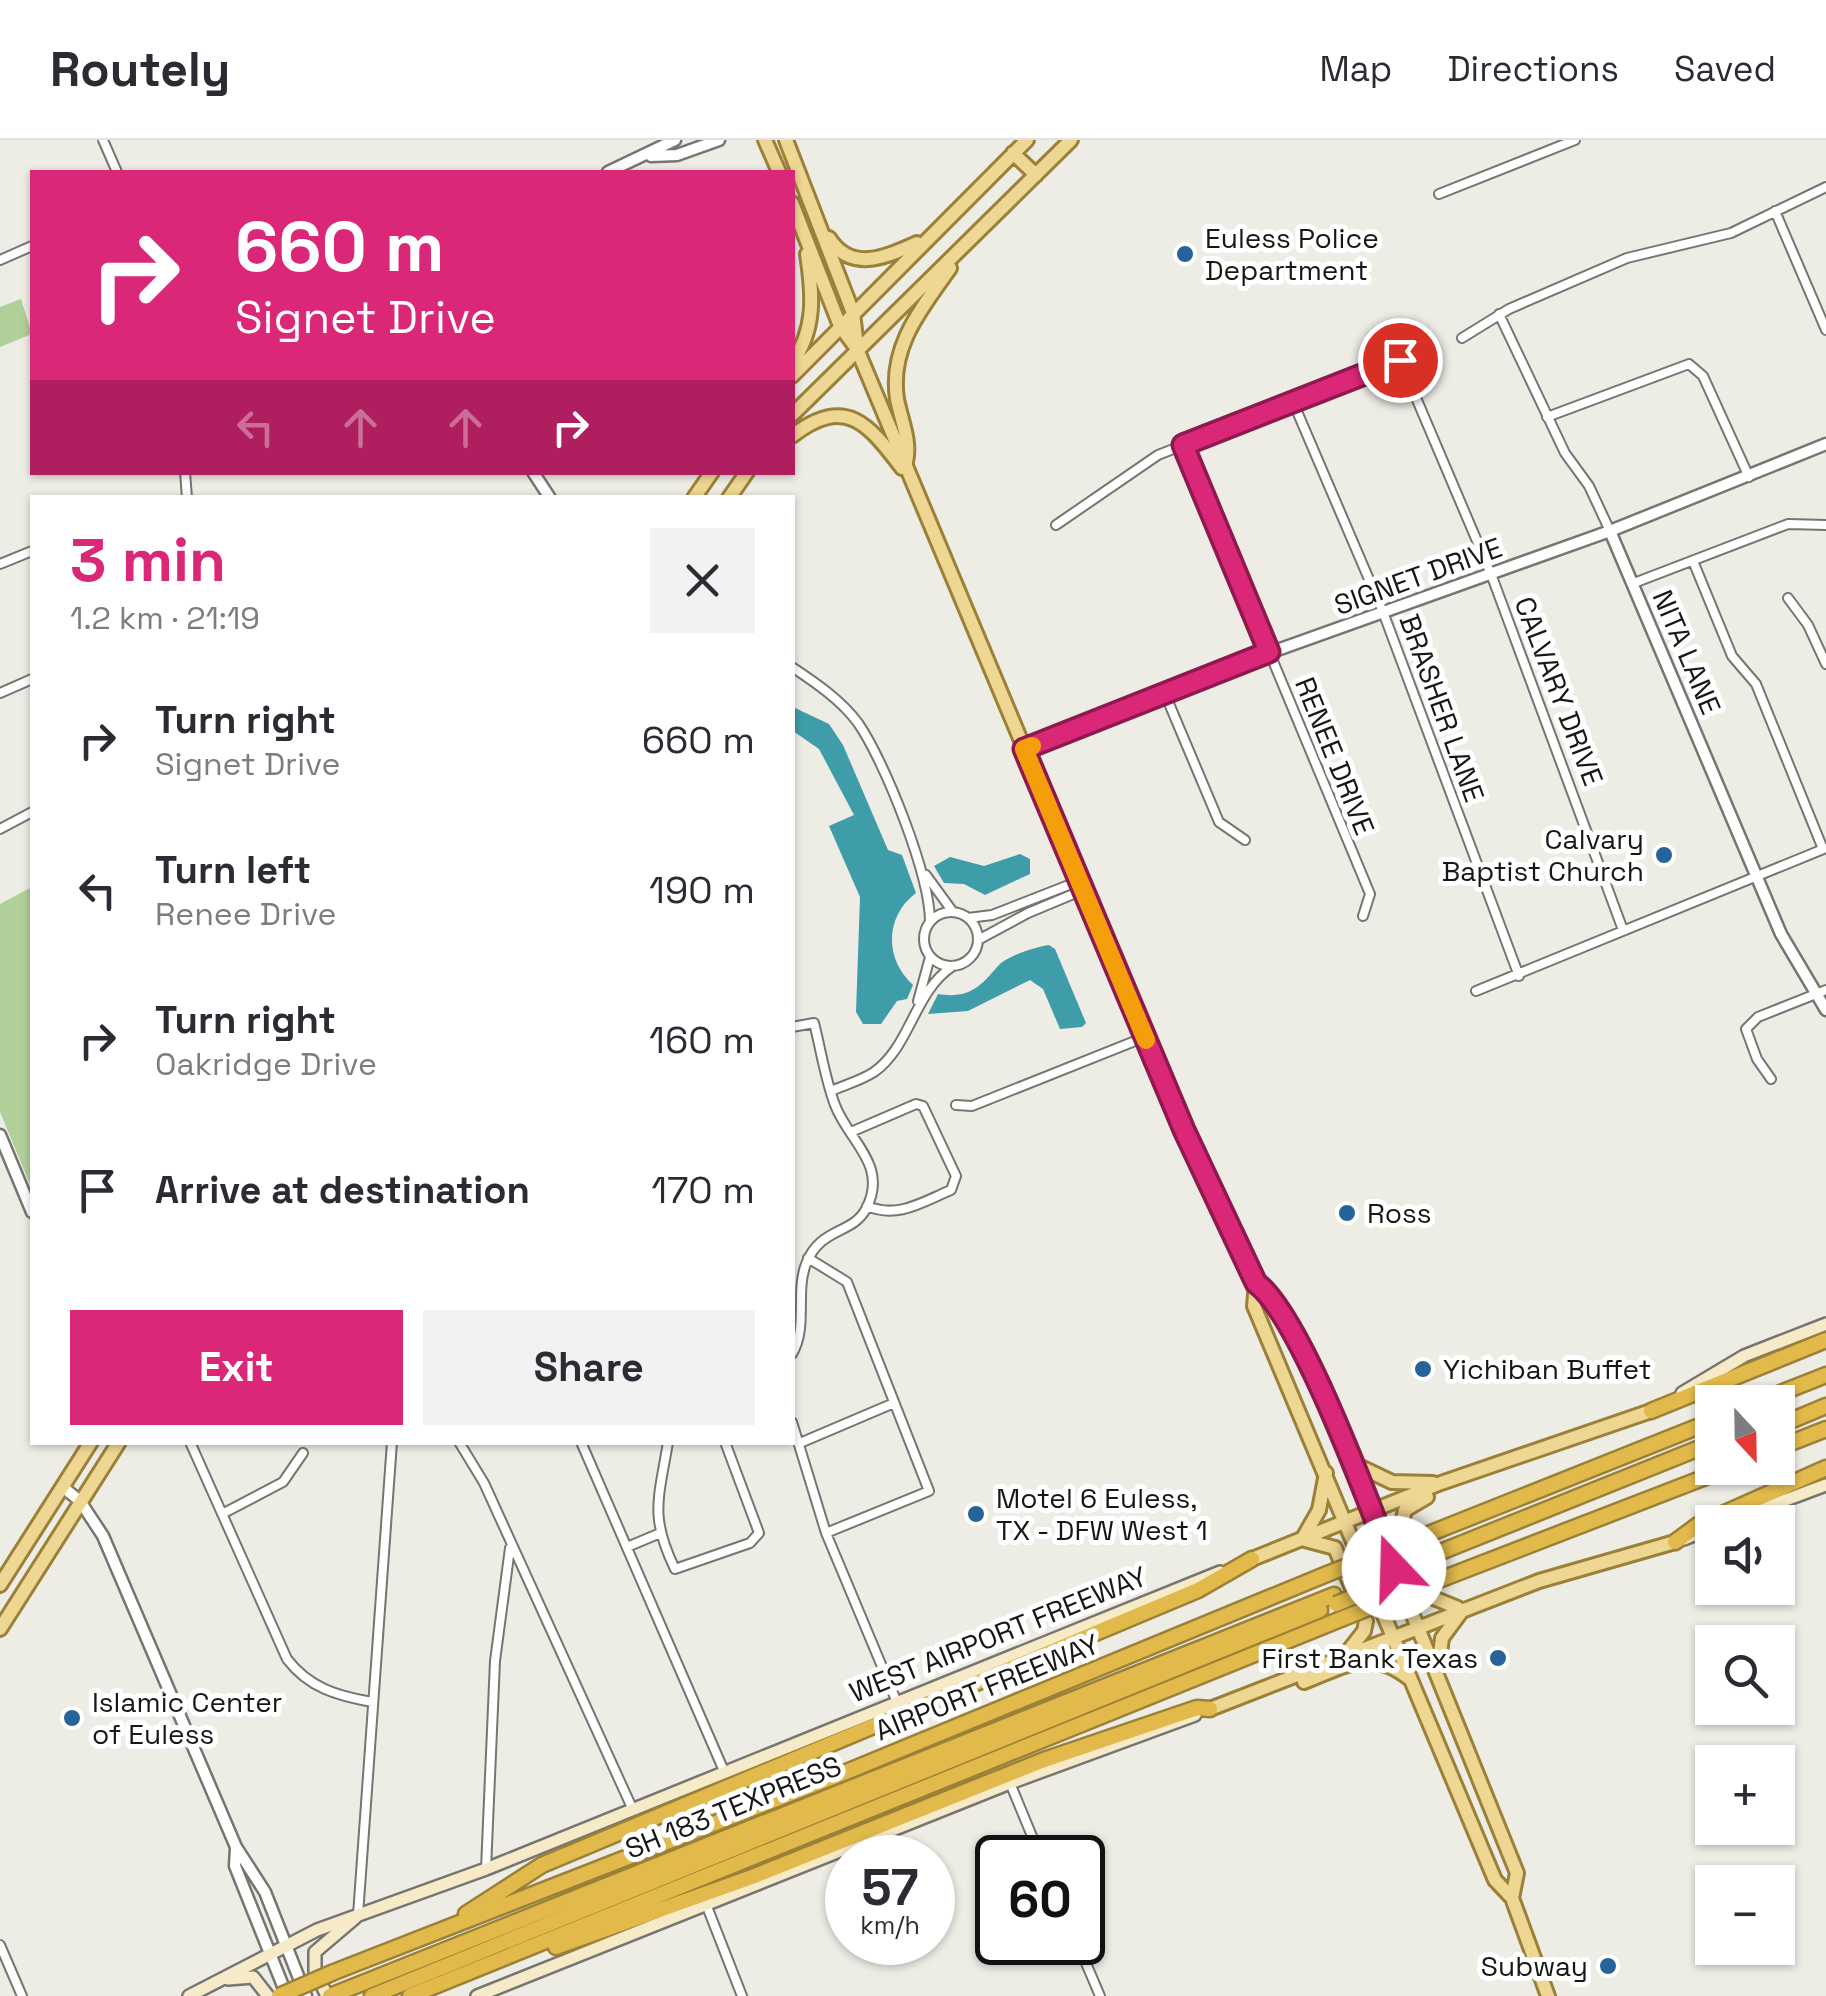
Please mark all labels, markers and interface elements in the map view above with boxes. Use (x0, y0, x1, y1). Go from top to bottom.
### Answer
text: Routely (50, 39, 230, 100)
text: Map (1319, 47, 1392, 91)
text: Directions (1447, 47, 1619, 91)
text: Saved (1674, 47, 1776, 91)
text: 660 m (235, 202, 444, 291)
icon: right (70, 210, 200, 340)
place label: Euless Police Department (1205, 220, 1379, 288)
marker: Euless Police Department (1174, 243, 1196, 265)
text: Signet Drive (235, 289, 496, 346)
pin (1358, 318, 1443, 403)
icon: arrive (1373, 333, 1428, 388)
icon: left (228, 400, 283, 455)
icon: ahead (333, 400, 388, 455)
icon: ahead (438, 400, 493, 455)
icon: right (543, 400, 598, 455)
text: 3 min (70, 522, 226, 599)
button: close (650, 528, 755, 633)
street label: SIGNET DRIVE (1329, 529, 1507, 623)
street label: NITA LANE (1645, 584, 1729, 720)
street label: CALVARY DRIVE (1506, 591, 1612, 791)
text: 1.2 km · 21:19 (70, 598, 260, 638)
street label: BRASHER LANE (1391, 609, 1493, 807)
street label: RENEE DRIVE (1287, 672, 1383, 840)
text: Turn right (155, 696, 336, 744)
icon: right (70, 713, 125, 768)
text: 660 m (642, 716, 755, 764)
text: Signet Drive (155, 744, 341, 784)
place label: Calvary Baptist Church (1442, 821, 1644, 889)
marker: Calvary Baptist Church (1653, 844, 1675, 866)
text: Turn left (155, 846, 311, 894)
icon: left (70, 863, 125, 918)
text: 190 m (649, 866, 755, 914)
text: Renee Drive (155, 894, 337, 934)
text: Turn right (155, 996, 336, 1044)
icon: right (70, 1013, 125, 1068)
text: 160 m (649, 1016, 755, 1064)
text: Oakridge Drive (155, 1044, 377, 1084)
icon: arrive (70, 1163, 125, 1218)
text: Arrive at destination (155, 1166, 530, 1214)
text: 170 m (651, 1166, 755, 1214)
place label: Ross (1367, 1195, 1431, 1231)
marker: Ross (1336, 1202, 1358, 1224)
button: Exit (70, 1310, 403, 1425)
button: Share (423, 1310, 755, 1425)
place label: Yichiban Buffet (1443, 1351, 1651, 1387)
marker: Yichiban Buffet (1412, 1358, 1434, 1380)
north arrow (1695, 1385, 1795, 1485)
map controls (1695, 1385, 1795, 1965)
place label: Motel 6 Euless, TX - DFW West 1 (996, 1480, 1208, 1548)
marker: Motel 6 Euless, TX - DFW West 1 (965, 1503, 987, 1525)
button: sound (1695, 1505, 1795, 1605)
position arrow (1342, 1516, 1446, 1620)
street label: WEST AIRPORT FREEWAY (844, 1559, 1152, 1709)
button: search (1695, 1625, 1795, 1725)
street label: AIRPORT FREEWAY (870, 1627, 1104, 1747)
place label: First Bank Texas (1262, 1640, 1478, 1676)
marker: First Bank Texas (1487, 1647, 1509, 1669)
place label: Islamic Center of Euless (92, 1684, 282, 1752)
marker: Islamic Center of Euless (61, 1707, 83, 1729)
button: + (1695, 1745, 1795, 1845)
street label: SH 183 TEXPRESS (620, 1747, 846, 1867)
speed limit sign: 60 (975, 1835, 1105, 1965)
text: 57 (861, 1856, 919, 1920)
button: − (1695, 1865, 1795, 1965)
text: km/h (860, 1909, 920, 1941)
place label: Subway (1481, 1948, 1588, 1984)
marker: Subway (1597, 1955, 1619, 1977)

